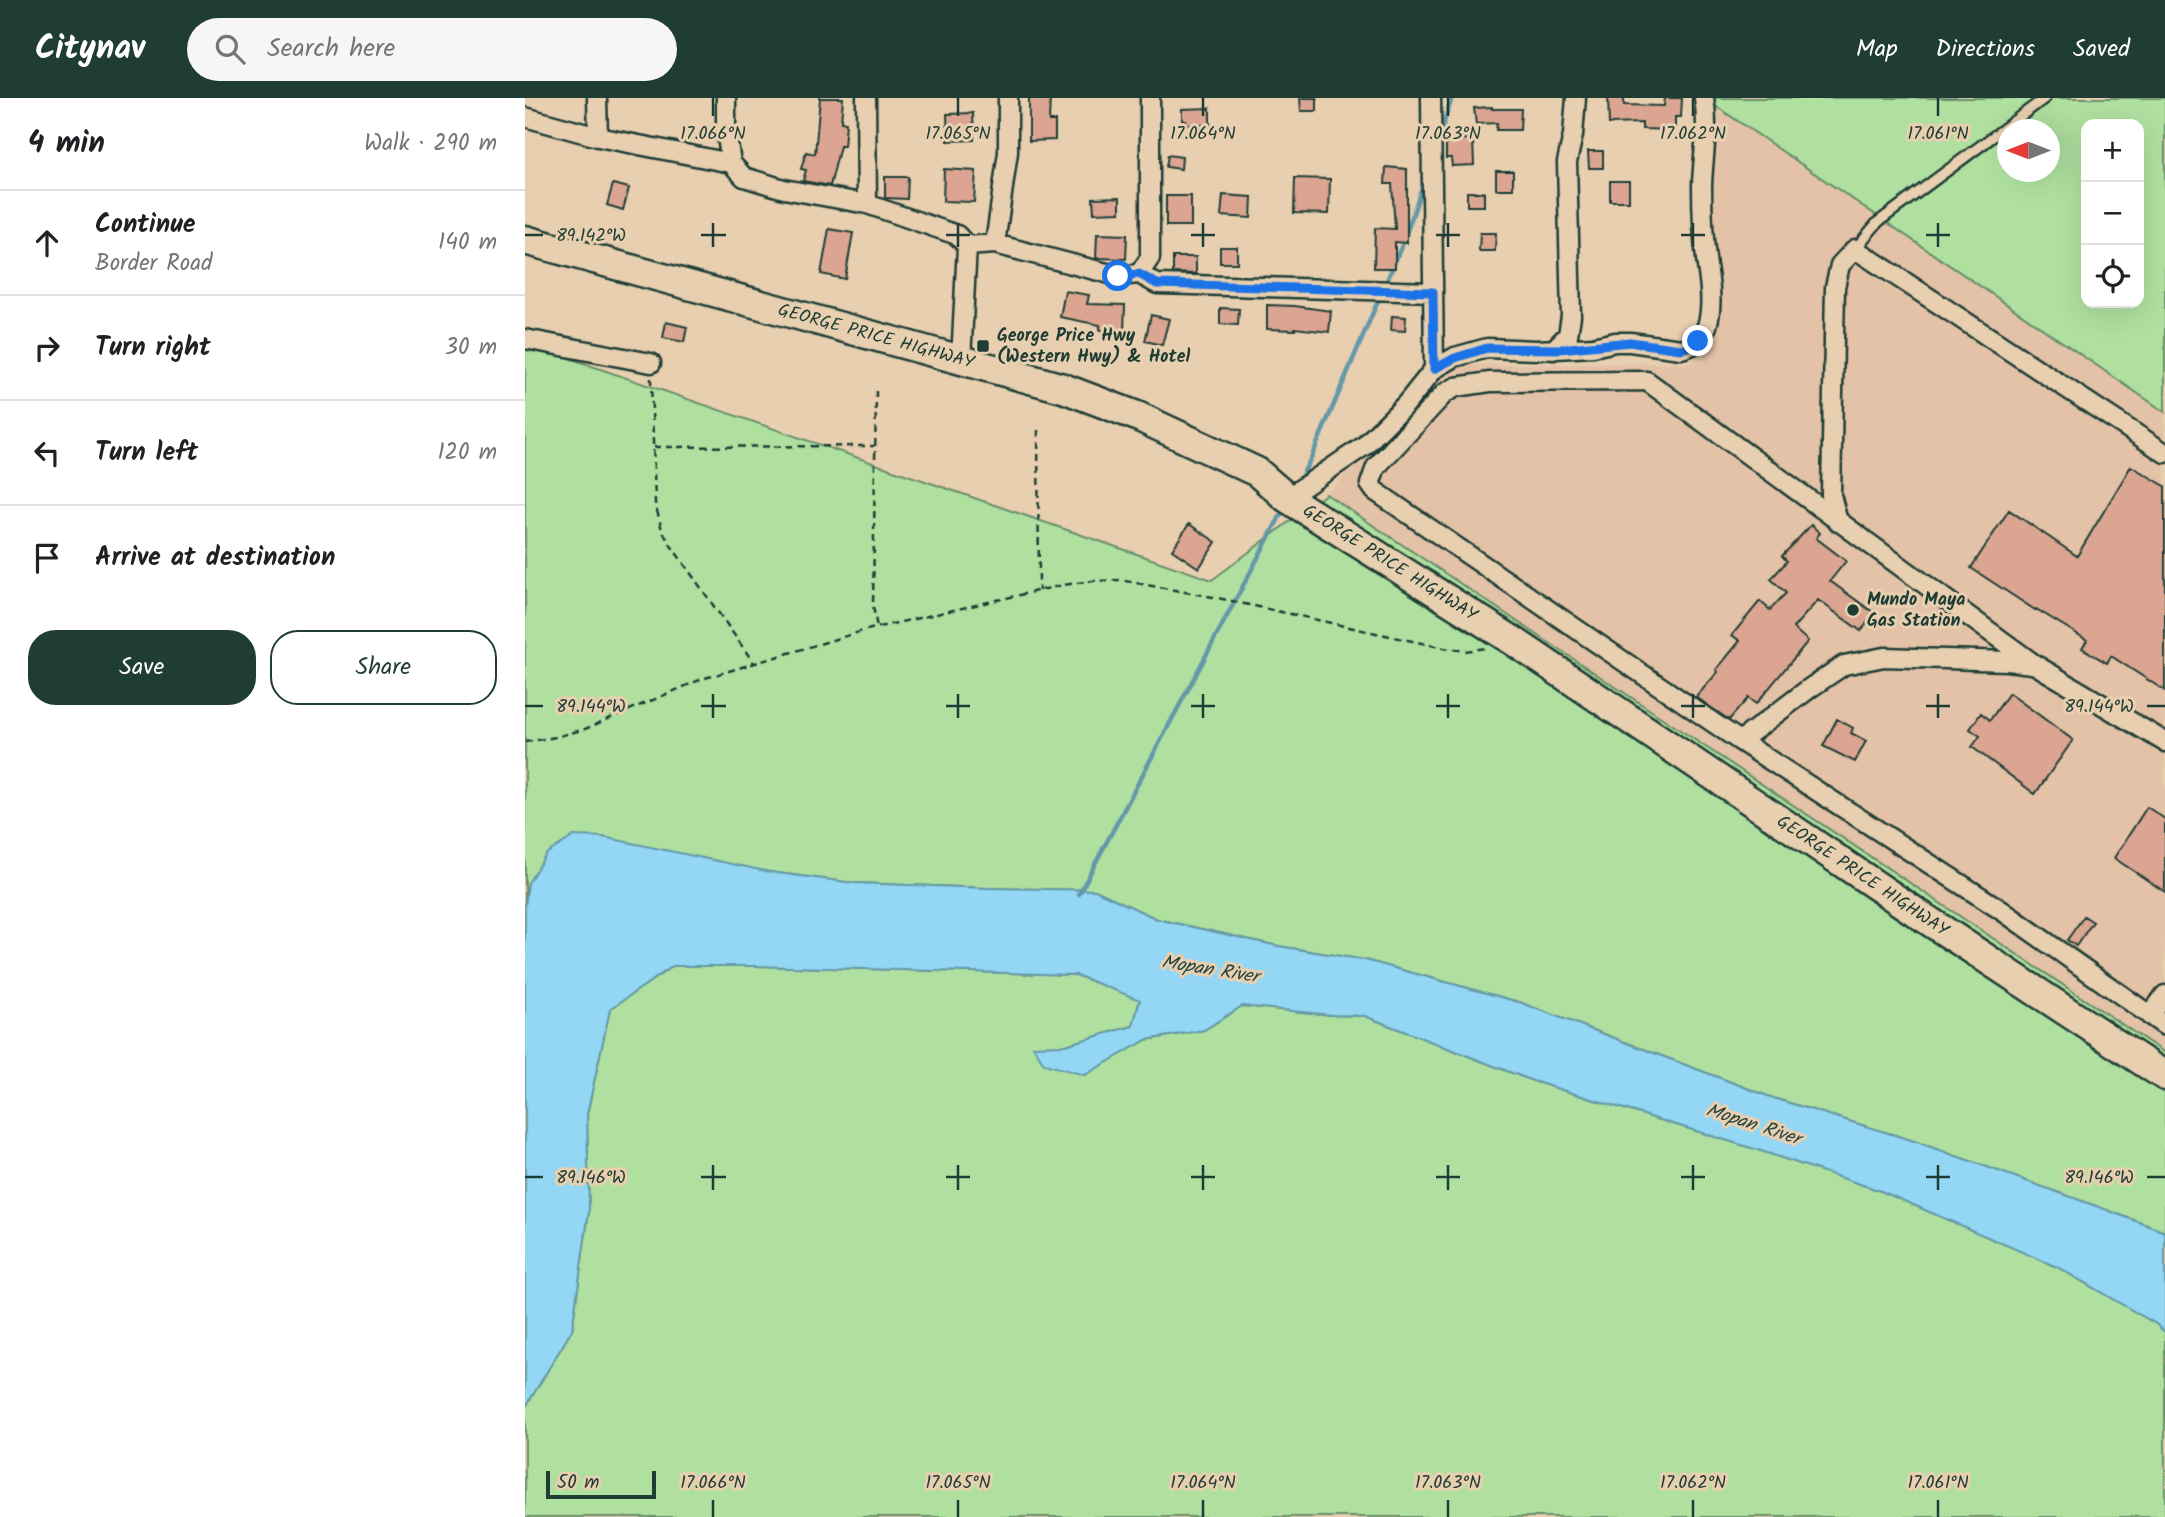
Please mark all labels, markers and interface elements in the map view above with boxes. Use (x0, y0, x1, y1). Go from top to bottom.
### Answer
search box (187, 18, 677, 81)
text: Citynav (35, 23, 145, 76)
text: Search here (267, 28, 395, 70)
icon: search (211, 30, 249, 68)
text: Map (1856, 30, 1898, 69)
text: Directions (1936, 30, 2035, 69)
text: Saved (2073, 30, 2130, 69)
north arrow (1997, 119, 2060, 182)
map controls (2081, 119, 2144, 308)
button: + (2081, 119, 2144, 182)
text: 4 min (28, 120, 105, 168)
text: 17.066°N (680, 120, 746, 149)
text: 17.065°N (925, 120, 991, 149)
text: 17.064°N (1170, 120, 1236, 149)
text: 17.063°N (1415, 120, 1481, 149)
text: 17.062°N (1660, 120, 1726, 149)
text: 17.061°N (1907, 120, 1969, 149)
text: Walk · 290 m (364, 126, 497, 162)
button: − (2081, 182, 2144, 245)
text: Continue (95, 204, 196, 246)
text: 89.142°W (556, 222, 626, 251)
icon: ahead (28, 224, 66, 262)
text: 140 m (438, 225, 497, 261)
button: locate (2081, 245, 2144, 308)
text: Border Road (95, 246, 212, 282)
route start (1102, 260, 1133, 291)
street label: GEORGE PRICE HIGHWAY (775, 296, 978, 378)
place label: George Price Hwy (Western Hwy) & Hotel (997, 322, 1190, 372)
route end (1682, 325, 1713, 356)
text: Turn right (95, 327, 211, 369)
icon: right (28, 329, 66, 367)
text: 30 m (445, 330, 497, 366)
marker: George Price Hwy (Western Hwy) & Hotel (975, 338, 991, 354)
text: Turn left (95, 432, 198, 474)
icon: left (28, 434, 66, 472)
text: 120 m (437, 435, 497, 471)
street label: GEORGE PRICE HIGHWAY (1297, 497, 1484, 630)
text: Arrive at destination (95, 537, 335, 579)
icon: arrive (28, 539, 66, 577)
place label: Mundo Maya Gas Station (1867, 586, 1966, 636)
marker: Mundo Maya Gas Station (1845, 602, 1861, 618)
button: Save (28, 630, 256, 705)
button: Share (270, 630, 497, 705)
text: 89.144°W (556, 693, 626, 722)
text: 89.144°W (2064, 693, 2134, 722)
street label: GEORGE PRICE HIGHWAY (1771, 808, 1955, 945)
water label: Mopan River (1159, 948, 1264, 993)
water label: Mopan River (1702, 1096, 1808, 1156)
text: 89.146°W (556, 1164, 626, 1193)
text: 89.146°W (2064, 1164, 2134, 1193)
scale bar (546, 1468, 656, 1500)
text: 50 m (557, 1468, 599, 1498)
text: 17.066°N (680, 1469, 746, 1498)
text: 17.065°N (925, 1469, 991, 1498)
text: 17.064°N (1170, 1469, 1236, 1498)
text: 17.063°N (1415, 1469, 1481, 1498)
text: 17.062°N (1660, 1469, 1726, 1498)
text: 17.061°N (1907, 1469, 1969, 1498)

